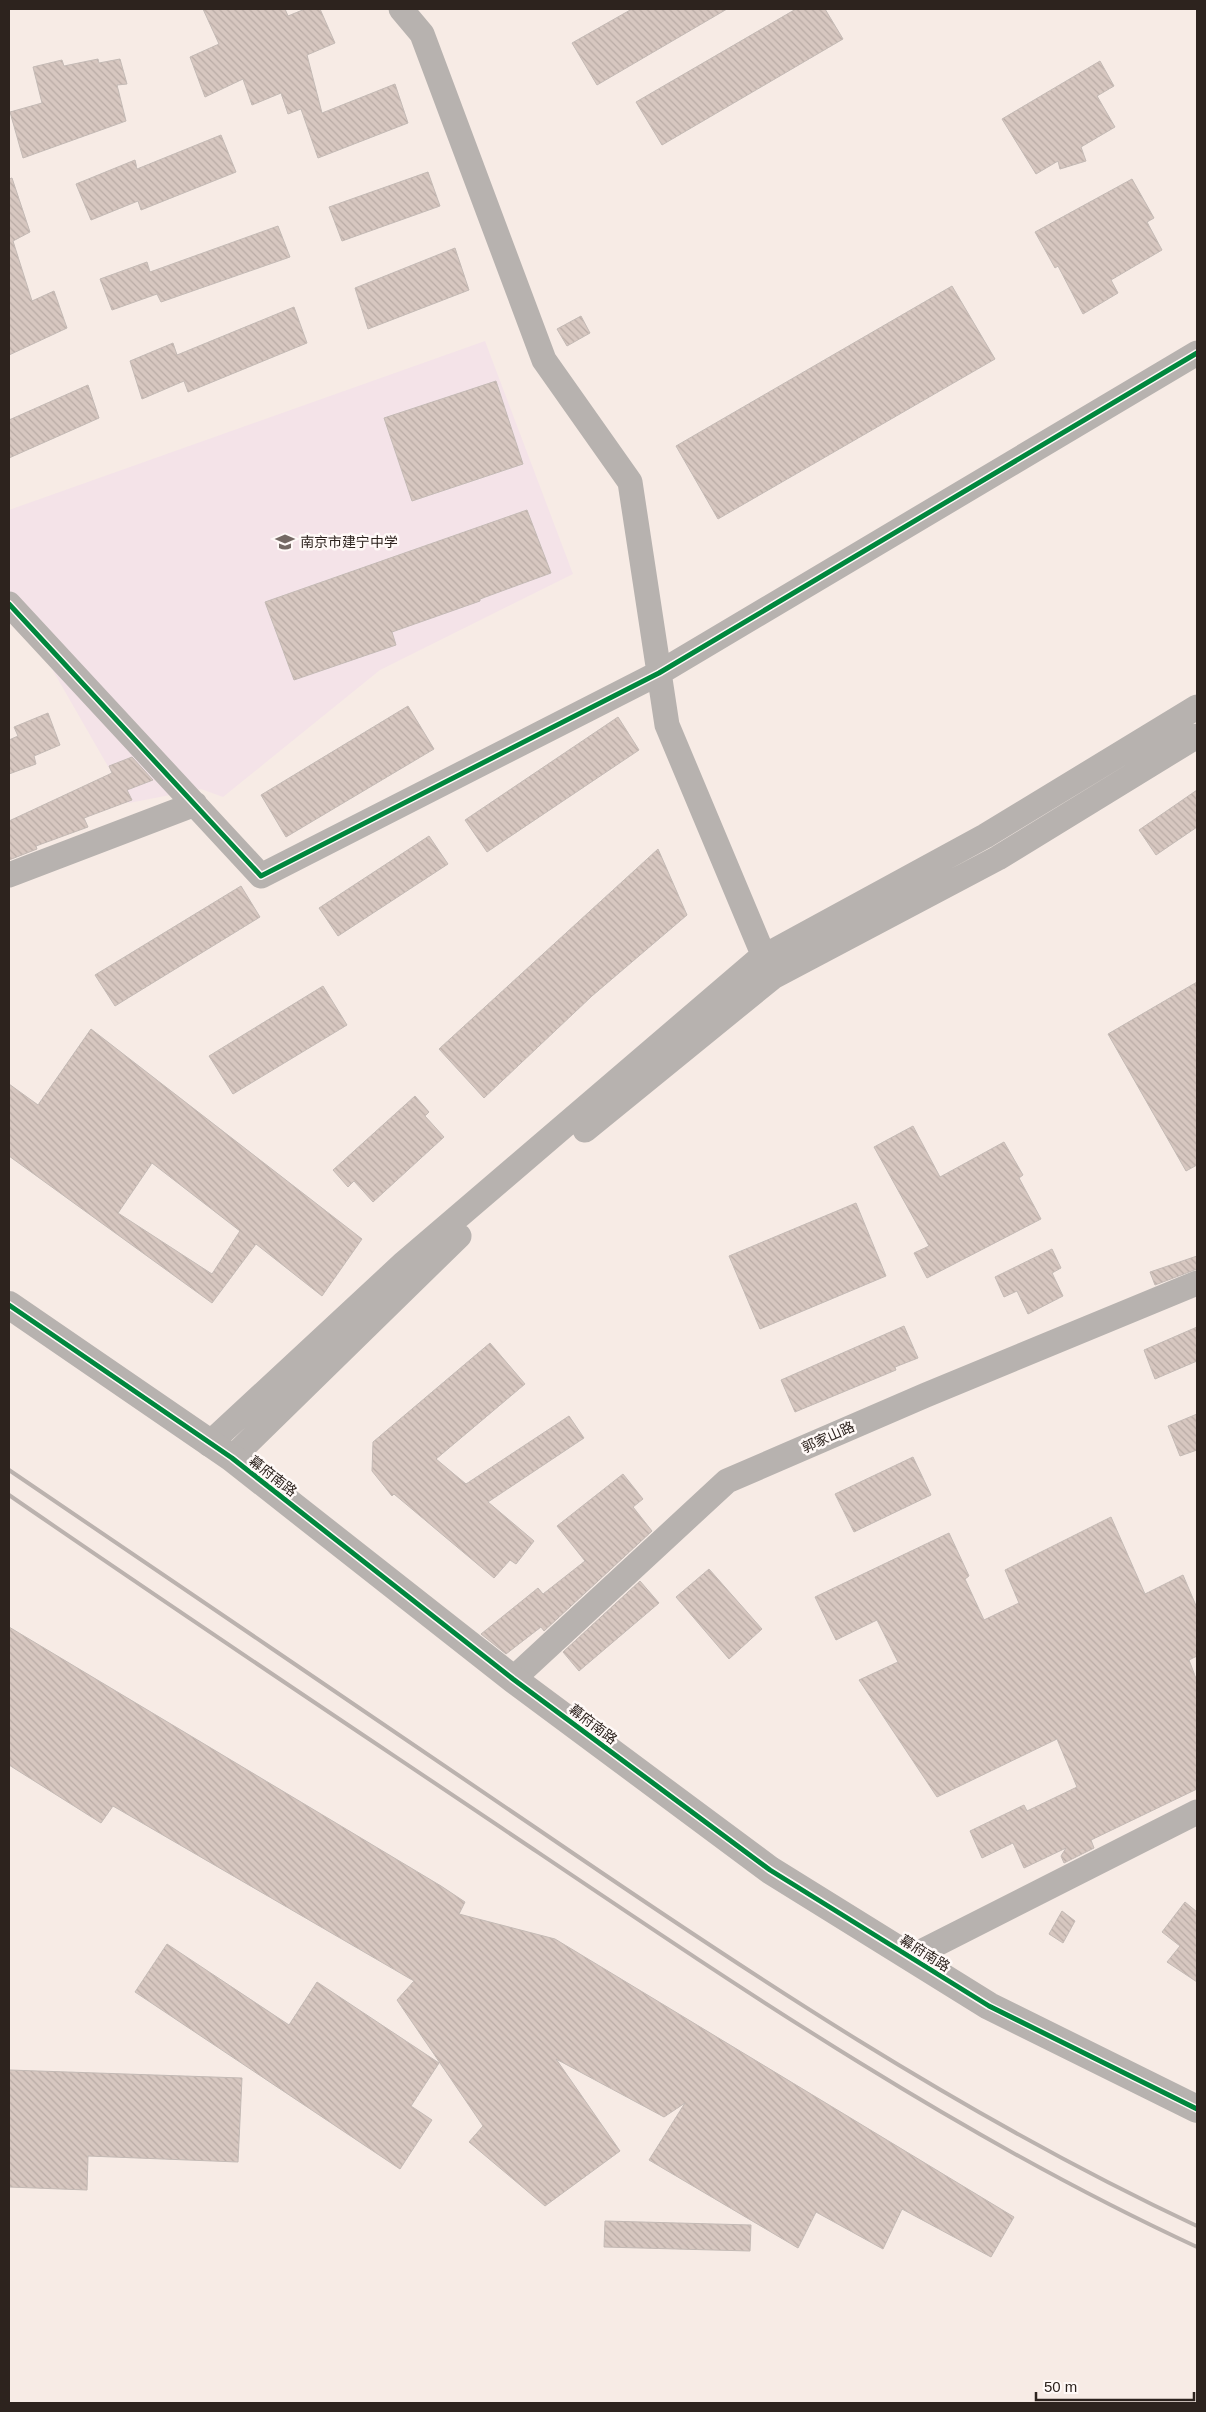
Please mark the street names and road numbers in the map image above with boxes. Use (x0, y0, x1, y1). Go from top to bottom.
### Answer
street label: 郭家山路 (799, 1418, 857, 1456)
street label: 幕府南路 (246, 1452, 300, 1500)
street label: 幕府南路 (566, 1701, 620, 1747)
street label: 幕府南路 (897, 1931, 953, 1975)

